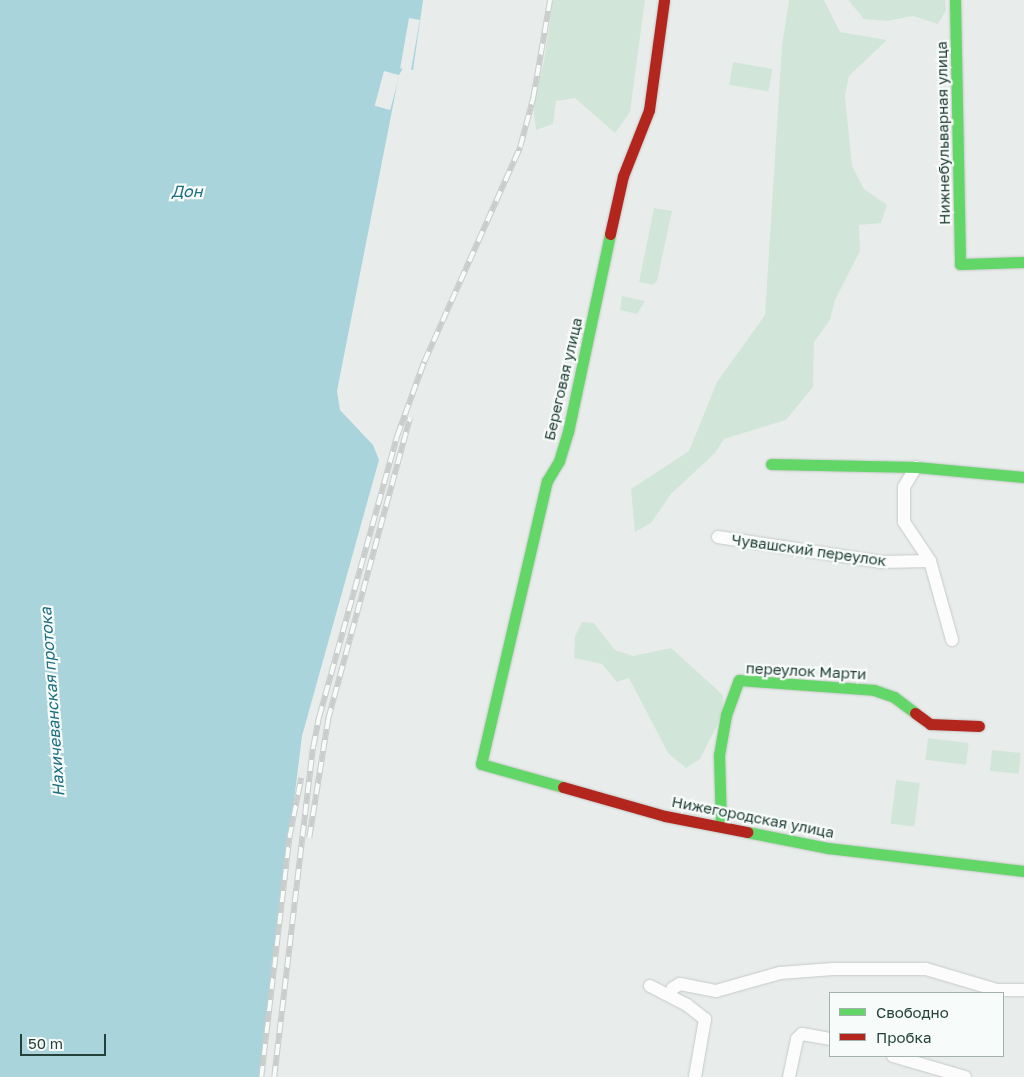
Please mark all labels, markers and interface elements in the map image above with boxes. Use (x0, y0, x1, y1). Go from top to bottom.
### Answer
street label: Нижнебульварная улица (932, 41, 954, 225)
water label: Дон (172, 181, 202, 201)
street label: Береговая улица (540, 316, 586, 442)
street label: Чувашский переулок (730, 530, 888, 570)
water label: Нахичеванская протока (36, 607, 68, 797)
street label: переулок Марти (745, 659, 867, 683)
street label: Нижегородская улица (670, 792, 836, 842)
legend (829, 992, 1004, 1057)
text: Свободно (876, 1003, 949, 1021)
scale bar (22, 1024, 109, 1056)
text: Пробка (876, 1028, 931, 1046)
text: 50 m (28, 1034, 63, 1052)

